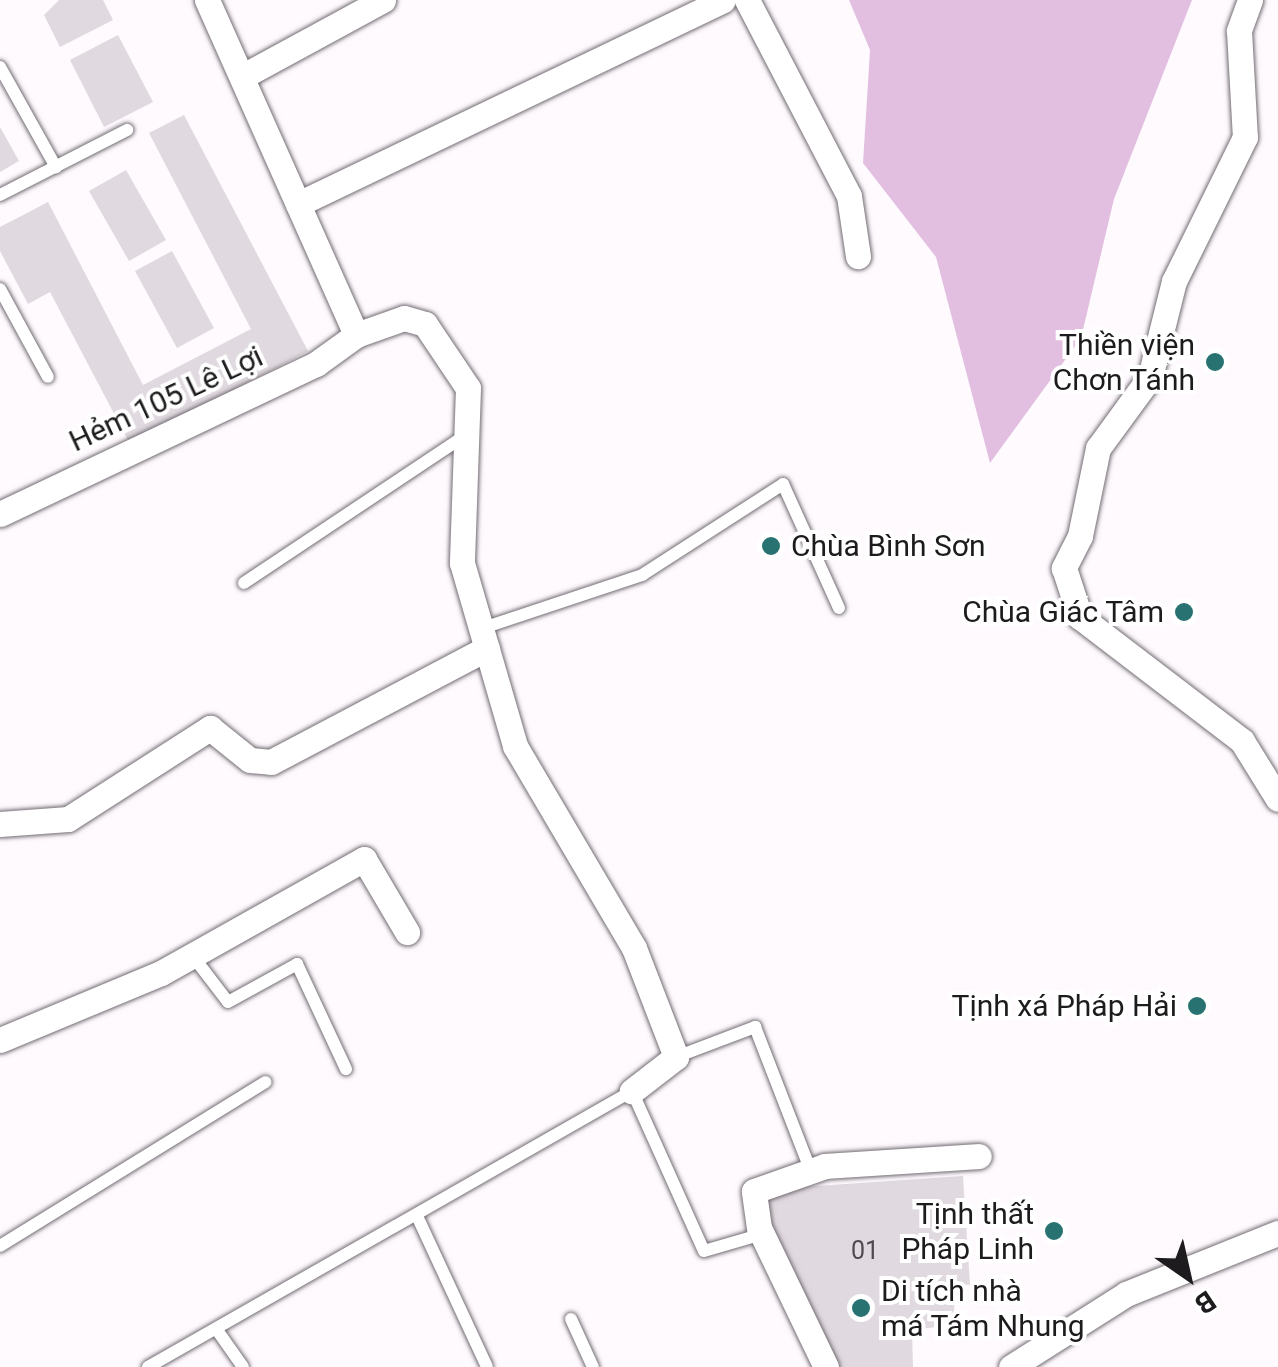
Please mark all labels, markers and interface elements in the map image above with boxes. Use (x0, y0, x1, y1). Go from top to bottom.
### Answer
place label: Thiền viện Chơn Tánh (1052, 327, 1195, 398)
street label: Hẻm 105 Lê Lợi (64, 338, 268, 460)
marker: Thiền viện Chơn Tánh (1204, 351, 1226, 373)
place label: Chùa Bình Sơn (791, 528, 986, 564)
marker: Chùa Bình Sơn (760, 535, 782, 557)
place label: Chùa Giác Tâm (962, 594, 1164, 630)
marker: Chùa Giác Tâm (1173, 601, 1195, 623)
place label: Tịnh xá Pháp Hải (952, 988, 1177, 1024)
marker: Tịnh xá Pháp Hải (1186, 995, 1208, 1017)
place label: Tịnh thất Pháp Linh (901, 1196, 1034, 1266)
marker: Tịnh thất Pháp Linh (1043, 1220, 1065, 1242)
north arrow (1138, 1227, 1238, 1327)
house number: 01 (851, 1236, 879, 1266)
place label: Di tích nhà má Tám Nhung (881, 1273, 1085, 1344)
text: B (1188, 1284, 1222, 1321)
marker: Di tích nhà má Tám Nhung (850, 1297, 872, 1319)

